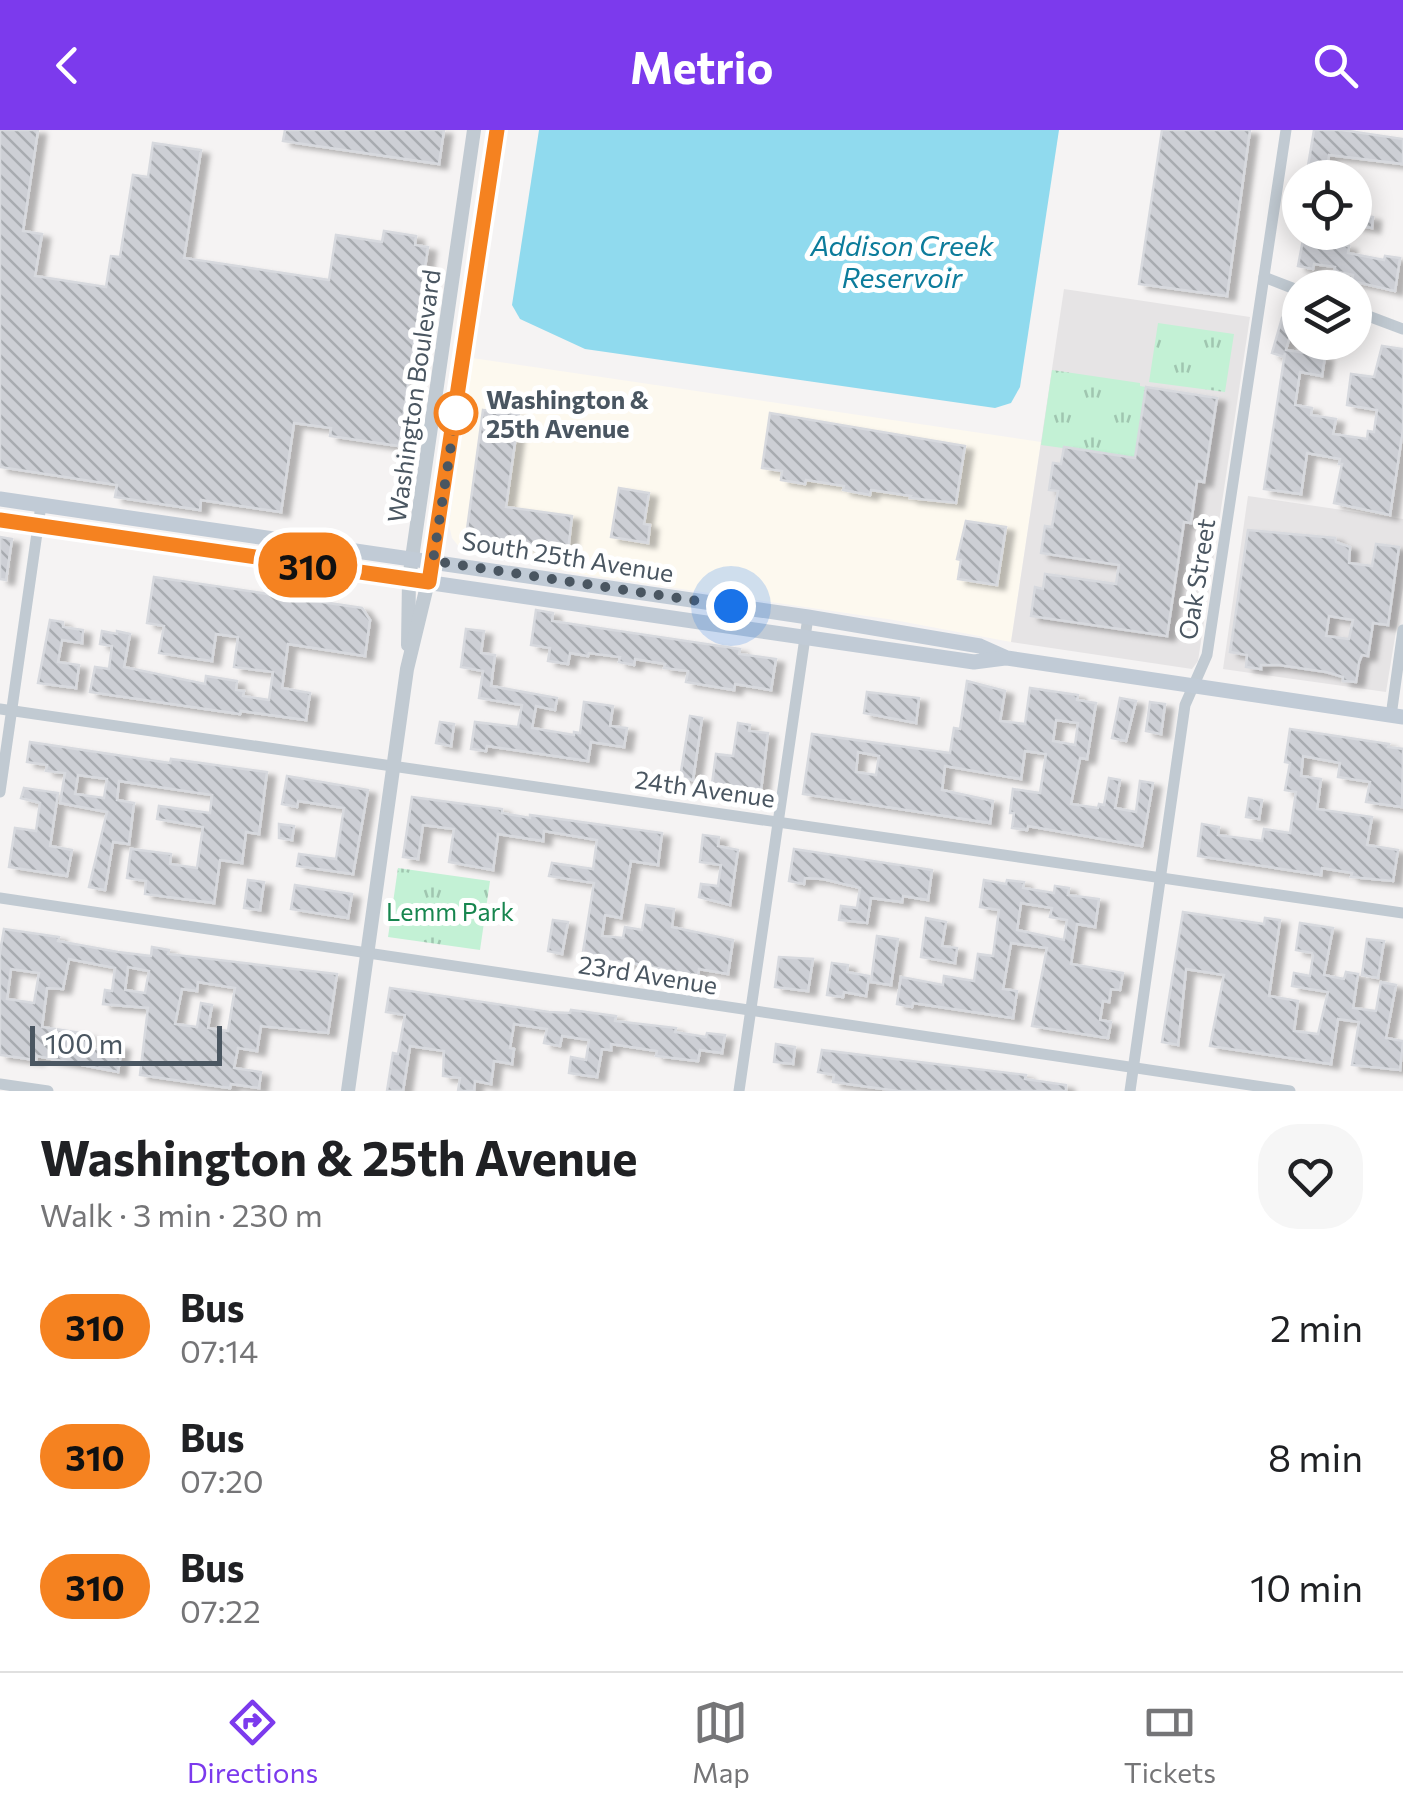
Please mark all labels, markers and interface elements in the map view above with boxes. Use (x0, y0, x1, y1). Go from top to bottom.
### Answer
icon: back (40, 38, 95, 93)
text: Metrio (630, 38, 773, 93)
icon: search (1308, 38, 1363, 93)
map controls (1282, 160, 1372, 360)
button: locate (1282, 160, 1372, 250)
water label: Addison Creek Reservoir (809, 228, 994, 294)
street label: Washington Boulevard (380, 268, 446, 524)
button: layers (1282, 270, 1372, 360)
place label: Washington & 25th Avenue (486, 384, 649, 443)
marker: Washington & 25th Avenue (435, 392, 477, 434)
street label: Oak Street (1172, 516, 1220, 642)
street label: South 25th Avenue (460, 524, 676, 588)
line badge: 310 (250, 532, 366, 598)
text: 310 (278, 544, 338, 587)
your location (706, 581, 756, 631)
street label: 24th Avenue (633, 763, 777, 813)
park label: Lemm Park (386, 896, 515, 926)
street label: 23rd Avenue (576, 948, 720, 1000)
scale bar (30, 1021, 222, 1066)
text: 100 m (45, 1026, 123, 1060)
button: heart (1258, 1124, 1363, 1229)
text: Washington & 25th Avenue (40, 1127, 637, 1186)
text: Walk · 3 min · 230 m (40, 1194, 323, 1234)
text: Bus (180, 1283, 245, 1330)
text: 2 min (1270, 1303, 1363, 1350)
text: 310 (65, 1305, 125, 1348)
text: 07:14 (180, 1330, 258, 1370)
text: Bus (180, 1413, 245, 1460)
text: 8 min (1268, 1433, 1363, 1480)
text: 310 (65, 1435, 125, 1478)
text: 07:20 (180, 1460, 264, 1500)
text: Bus (180, 1543, 245, 1590)
text: 10 min (1250, 1563, 1363, 1610)
text: 310 (65, 1565, 125, 1608)
text: 07:22 (180, 1590, 261, 1630)
tab: Directions (187, 1695, 318, 1789)
tab: Map (692, 1695, 750, 1789)
tab: Tickets (1124, 1695, 1216, 1789)

